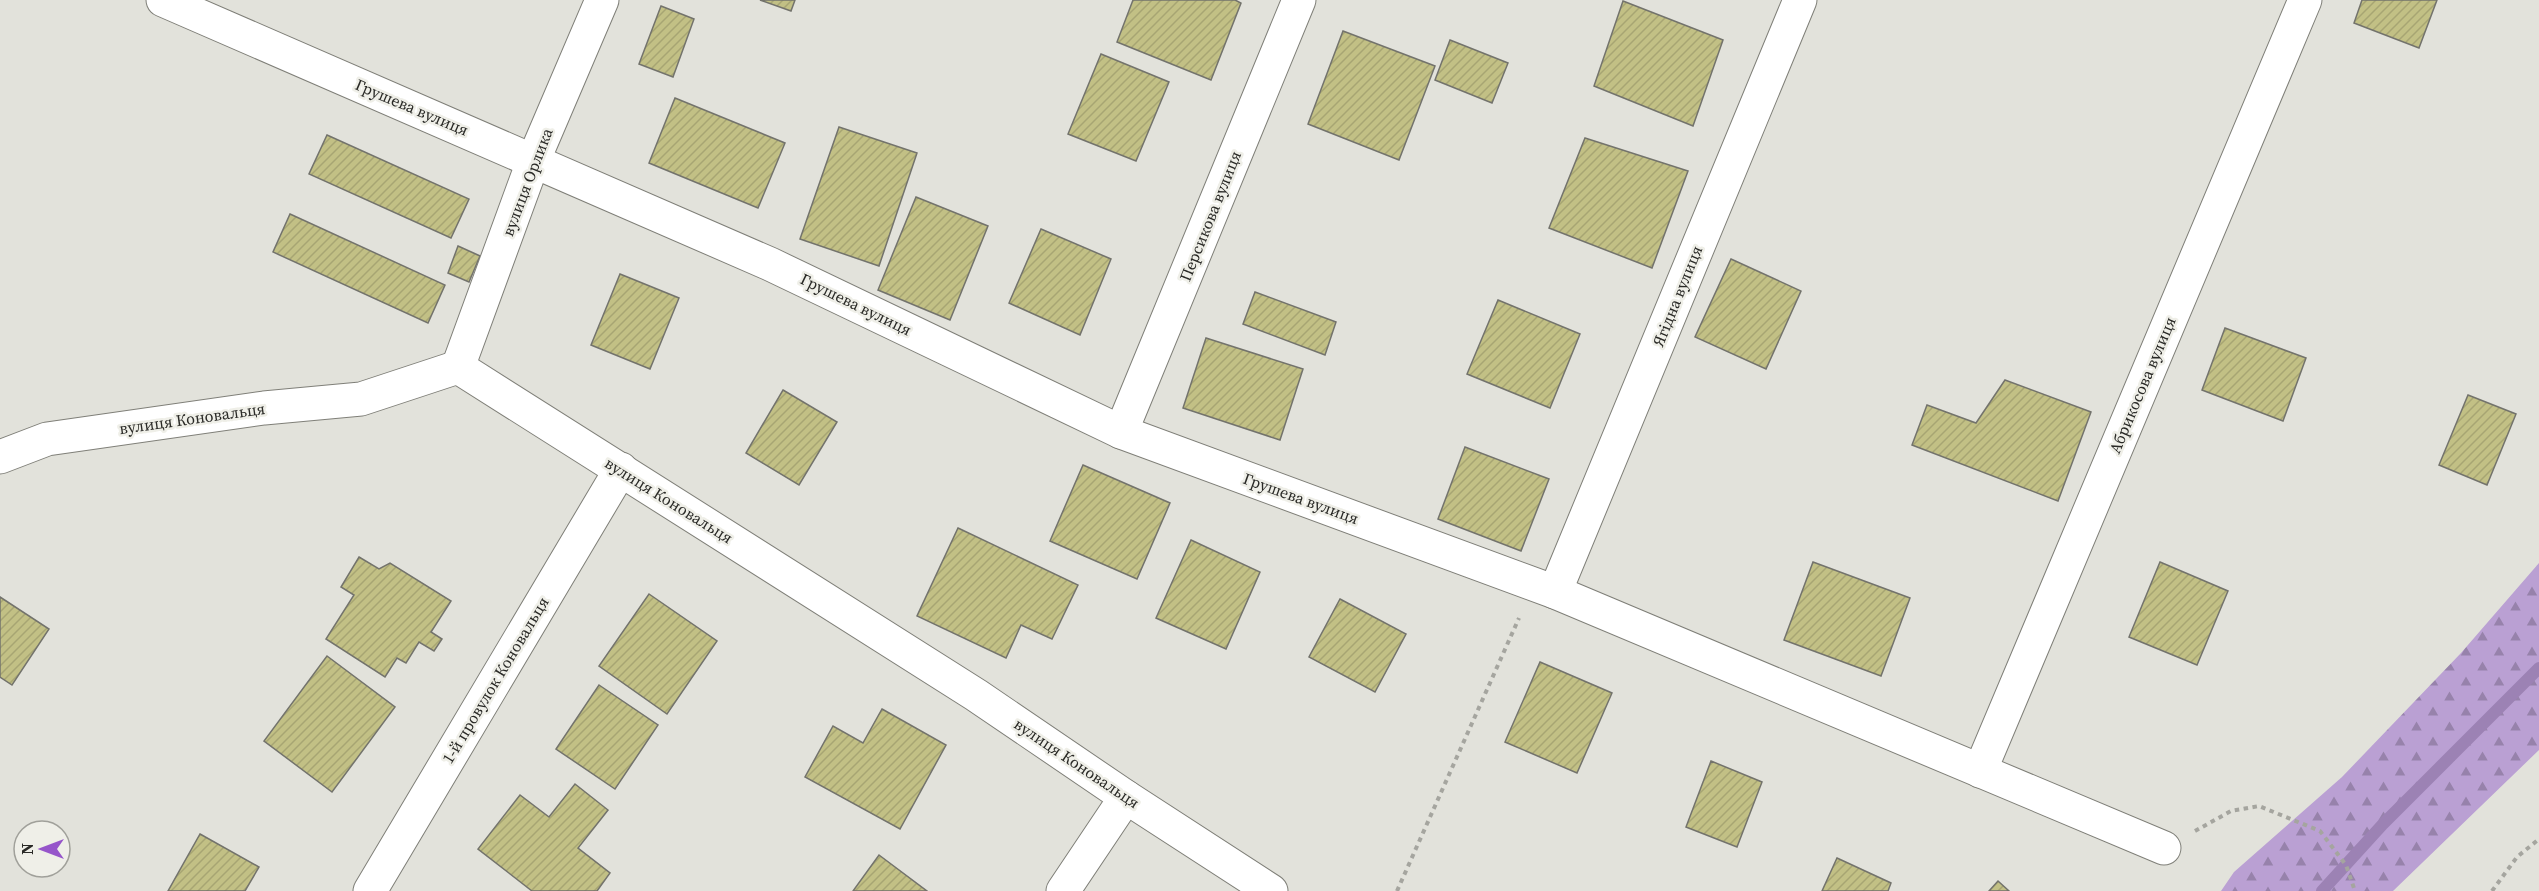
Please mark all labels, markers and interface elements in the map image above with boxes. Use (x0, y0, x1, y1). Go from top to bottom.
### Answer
street label: Грушева вулиця (352, 73, 472, 141)
street label: вулиця Орлика (496, 124, 558, 239)
street label: Персикова вулиця (1174, 148, 1246, 284)
street label: Ягідна вулиця (1647, 242, 1707, 350)
street label: Грушева вулиця (797, 268, 915, 340)
street label: Абрикосова вулиця (2103, 313, 2181, 457)
street label: вулиця Коновальця (118, 397, 266, 439)
street label: вулиця Коновальця (601, 452, 737, 548)
street label: Грушева вулиця (1240, 467, 1362, 529)
street label: 1-й провулок Коновальця (436, 593, 554, 767)
street label: вулиця Коновальця (1010, 713, 1144, 813)
north arrow (12, 819, 72, 879)
text: N (16, 843, 38, 855)

